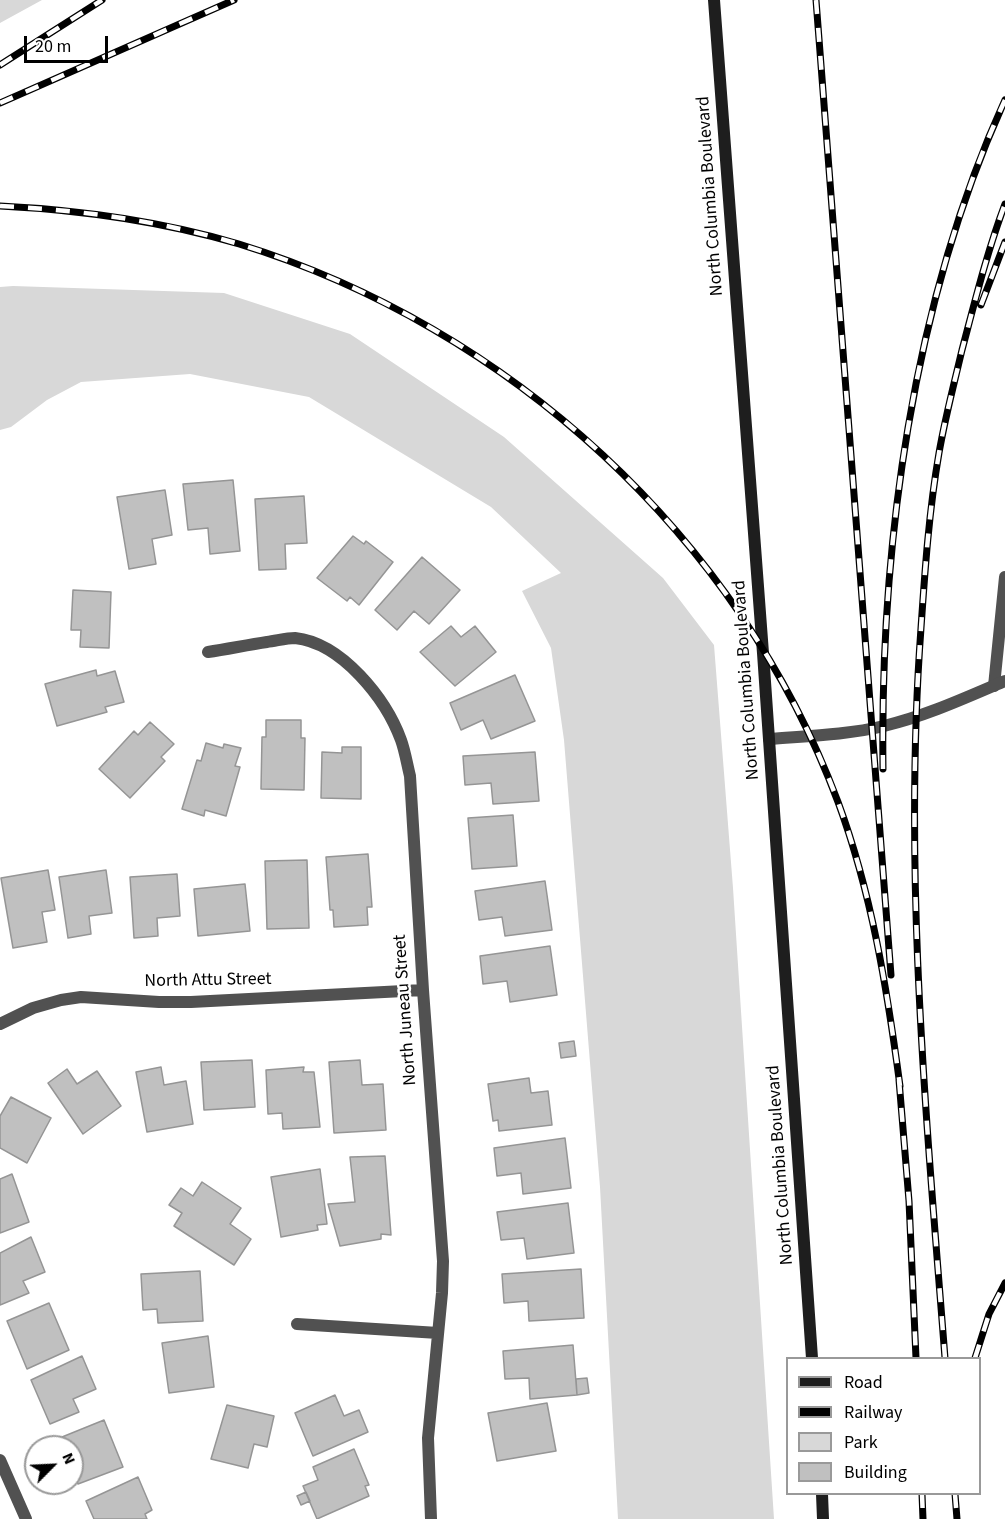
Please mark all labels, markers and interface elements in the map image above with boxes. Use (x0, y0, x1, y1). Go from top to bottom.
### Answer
scale bar (27, 24, 111, 62)
text: 20 m (35, 34, 71, 59)
street label: North Columbia Boulevard (693, 95, 729, 297)
street label: North Columbia Boulevard (729, 579, 765, 781)
street label: North Juneau Street (390, 934, 422, 1086)
street label: North Attu Street (144, 969, 272, 993)
street label: North Columbia Boulevard (763, 1064, 799, 1266)
legend (786, 1357, 981, 1495)
text: Road (844, 1370, 883, 1395)
text: Railway (844, 1400, 903, 1425)
text: Park (844, 1430, 878, 1455)
north arrow (24, 1435, 84, 1495)
text: N (56, 1449, 81, 1468)
text: Building (844, 1460, 907, 1485)

